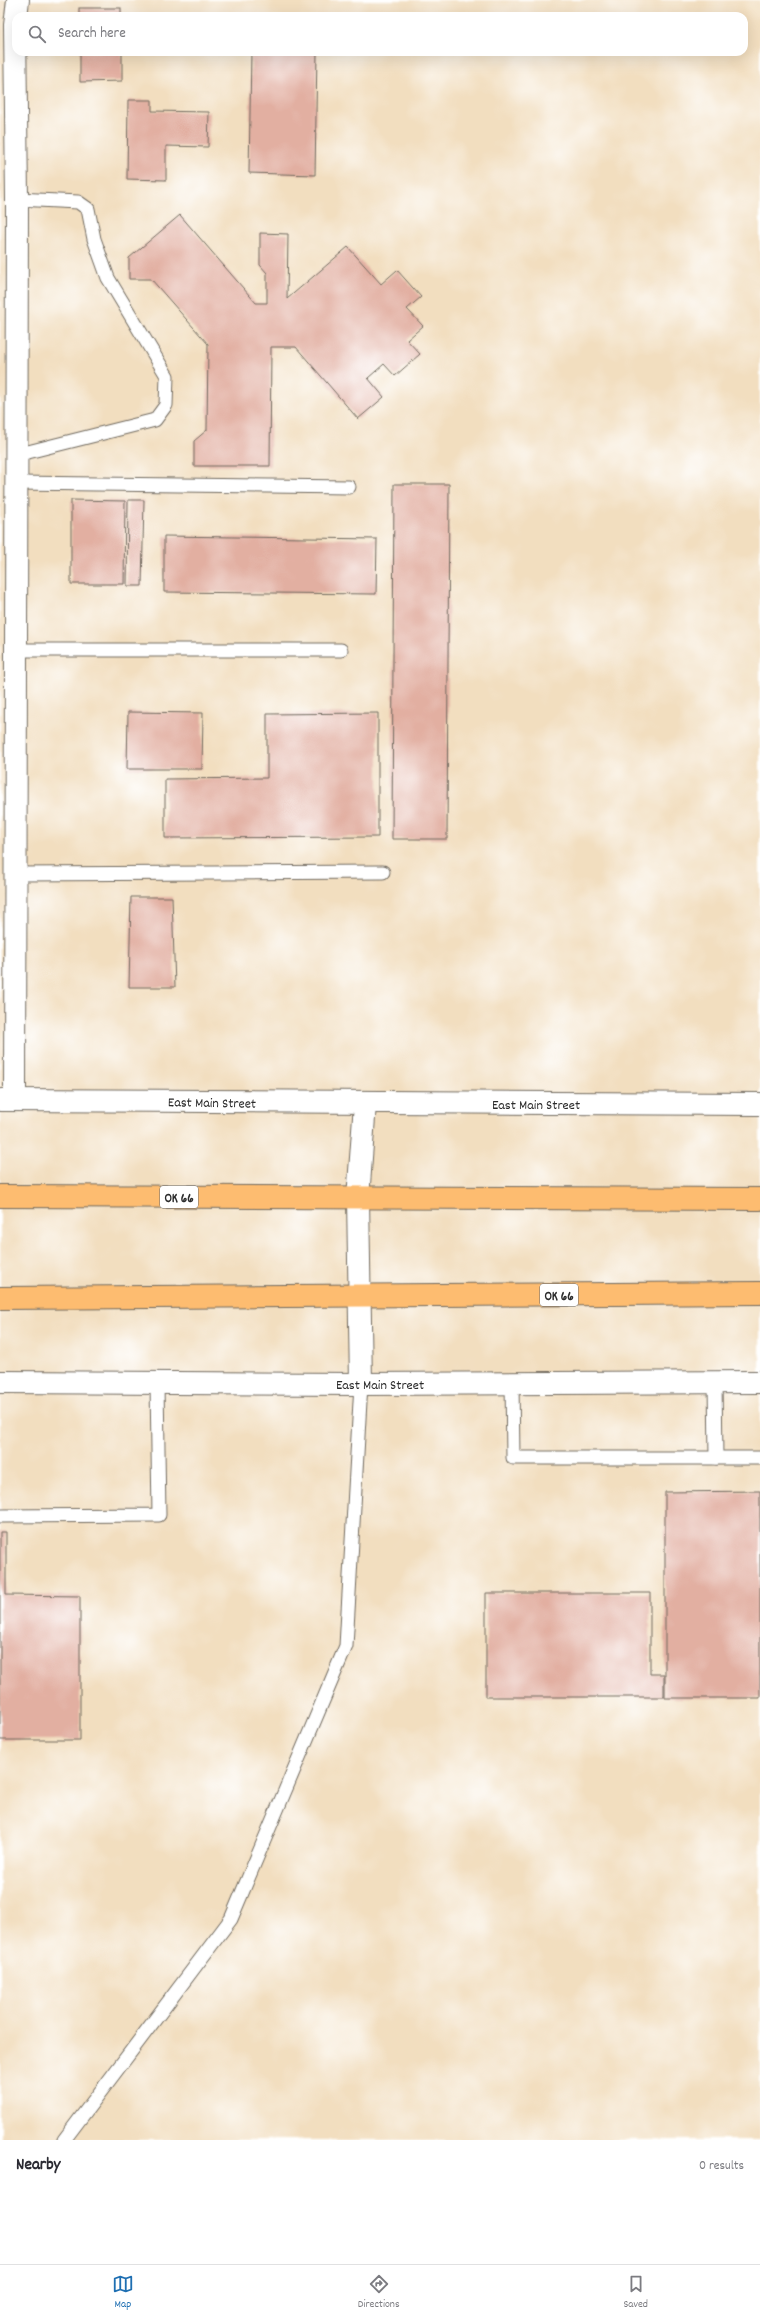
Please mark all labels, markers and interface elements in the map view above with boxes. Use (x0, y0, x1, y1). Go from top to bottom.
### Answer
search box (12, 12, 748, 56)
icon: search (26, 23, 48, 45)
text: Search here (58, 23, 126, 45)
street label: East Main Street (168, 1093, 256, 1115)
street label: East Main Street (492, 1096, 580, 1116)
road number: OK 66 (160, 1186, 198, 1208)
road number: OK 66 (540, 1284, 578, 1306)
street label: East Main Street (336, 1376, 424, 1396)
text: Nearby (16, 2154, 60, 2178)
text: 0 results (699, 2157, 744, 2176)
tab: Map (112, 2273, 134, 2313)
tab: Directions (358, 2273, 400, 2313)
tab: Saved (623, 2273, 648, 2313)

